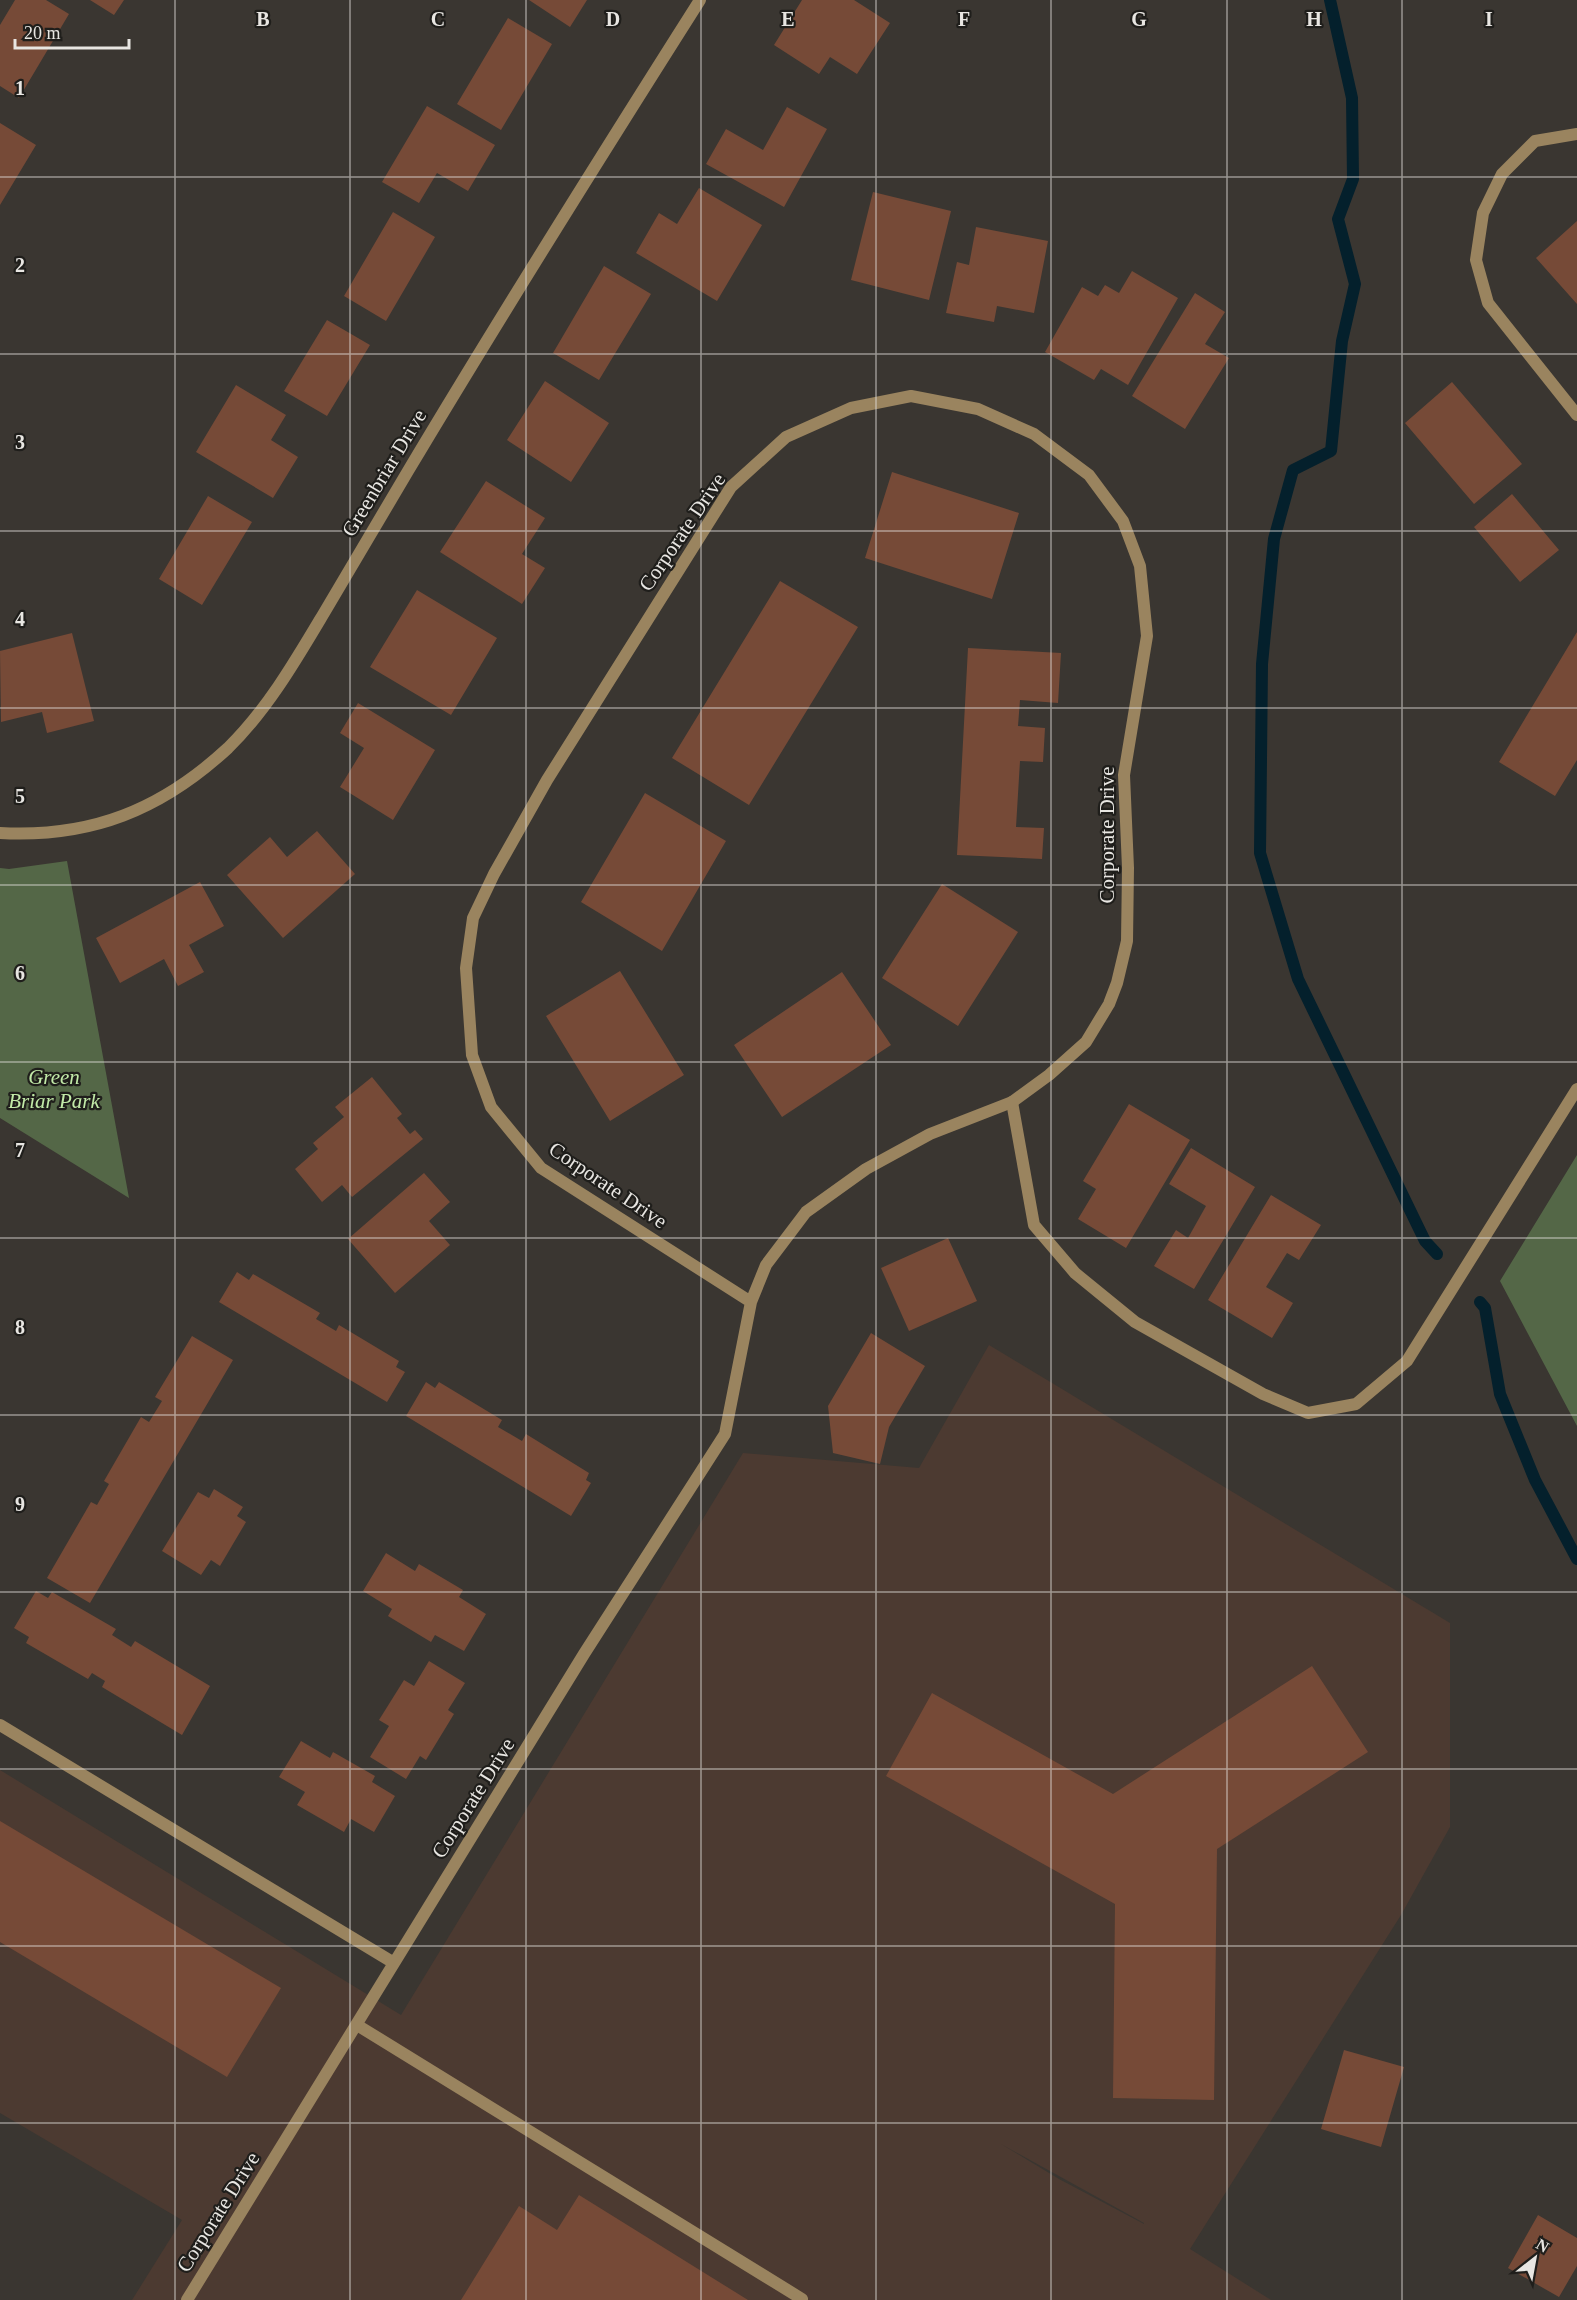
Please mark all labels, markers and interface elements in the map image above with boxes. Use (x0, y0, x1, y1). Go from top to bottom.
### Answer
text: B (256, 8, 270, 30)
text: C (431, 8, 445, 30)
text: D (606, 8, 620, 30)
text: E (781, 8, 795, 30)
text: F (958, 8, 970, 30)
text: G (1131, 8, 1147, 30)
text: H (1306, 8, 1322, 30)
text: I (1485, 8, 1493, 30)
scale bar (15, 12, 129, 50)
text: 20 m (24, 23, 61, 43)
text: 1 (15, 77, 25, 99)
text: 2 (15, 254, 25, 276)
street label: Greenbriar Drive (337, 405, 431, 541)
text: 3 (15, 431, 25, 453)
street label: Corporate Drive (634, 468, 730, 596)
text: 4 (15, 608, 25, 630)
street label: Corporate Drive (1095, 766, 1119, 904)
text: 5 (15, 785, 25, 807)
text: 6 (15, 962, 25, 984)
park label: Green Briar Park (8, 1065, 100, 1113)
street label: Corporate Drive (544, 1137, 672, 1233)
text: 7 (15, 1139, 25, 1161)
text: 8 (15, 1316, 25, 1338)
text: 9 (15, 1493, 25, 1515)
street label: Corporate Drive (427, 1734, 519, 1862)
street label: Corporate Drive (172, 2148, 264, 2276)
north arrow (1505, 2228, 1565, 2288)
text: N (1533, 2235, 1552, 2256)

